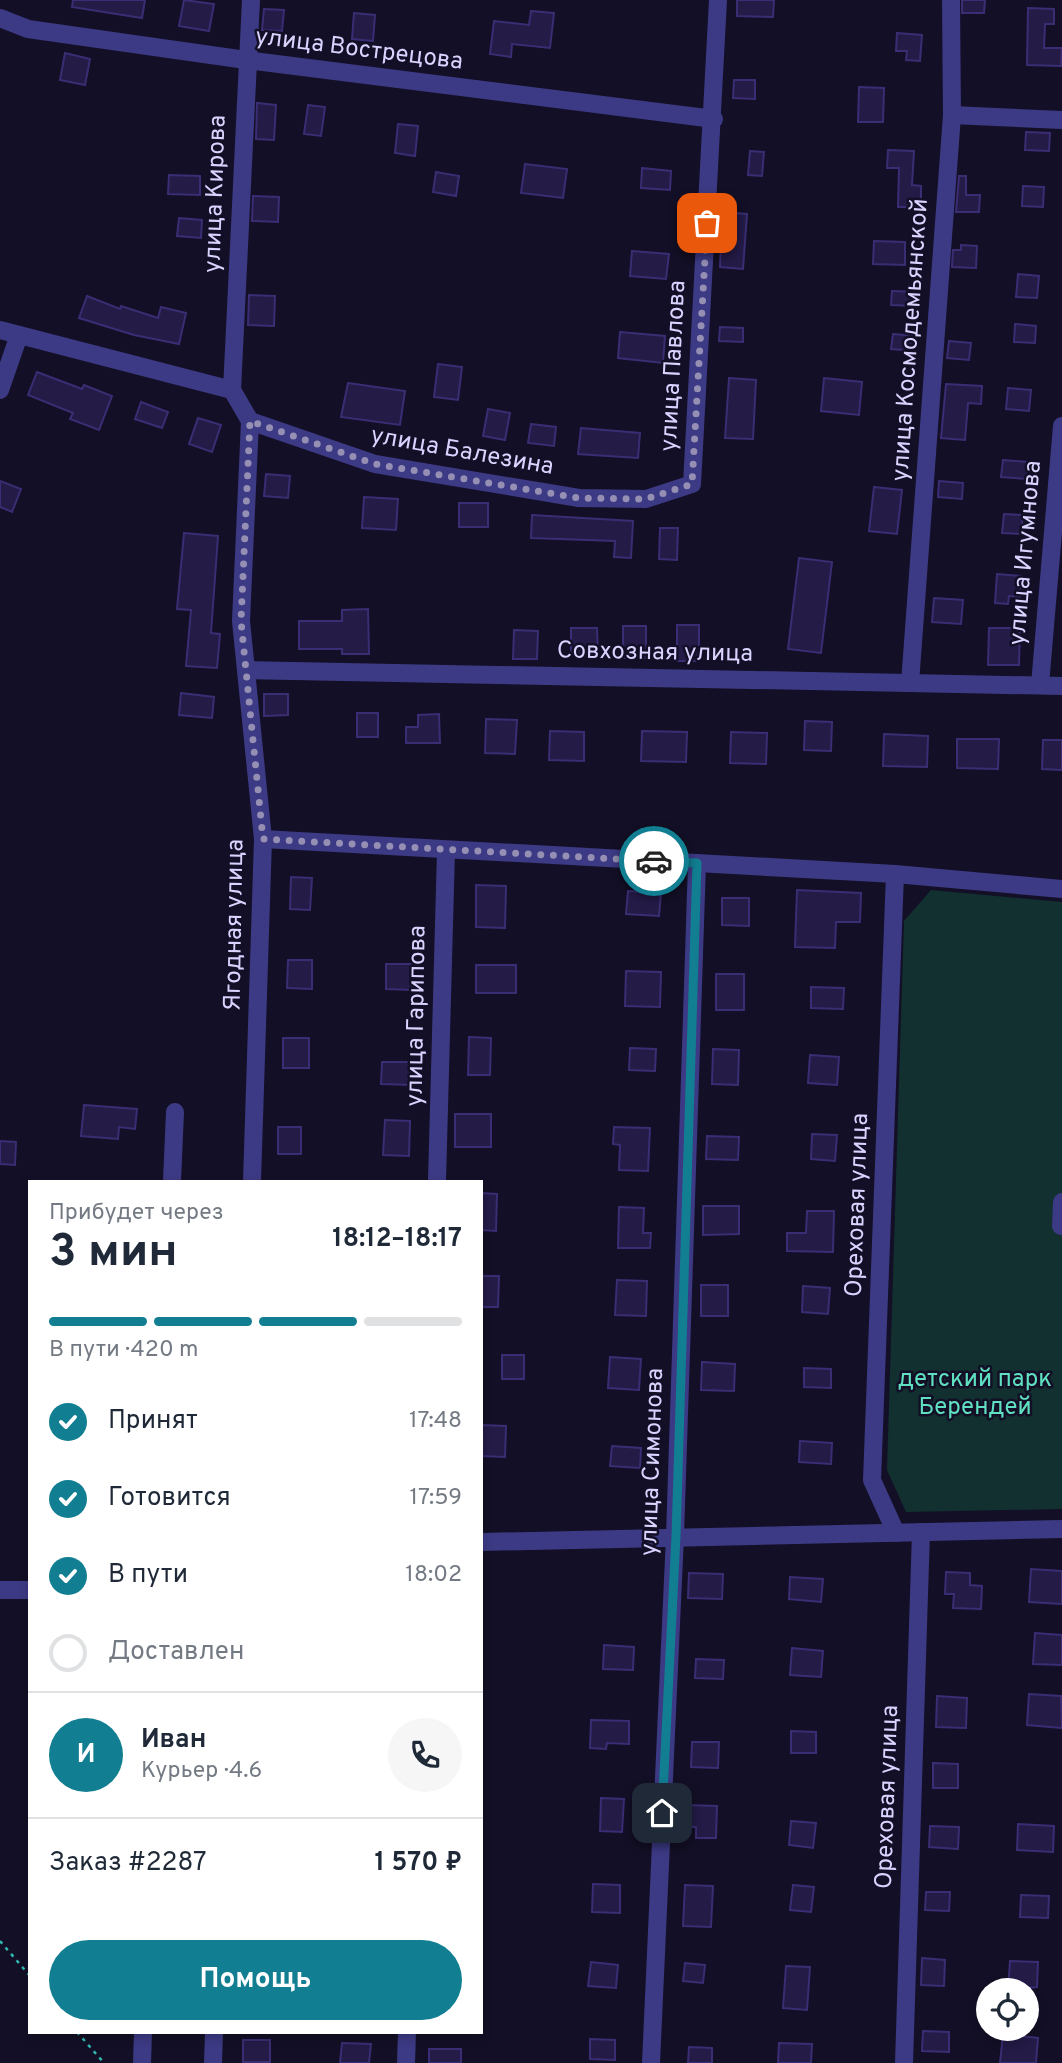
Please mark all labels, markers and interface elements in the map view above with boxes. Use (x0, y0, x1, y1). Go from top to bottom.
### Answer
street label: улица Вострецова (253, 22, 465, 78)
street label: улица Кирова (198, 114, 234, 274)
pin (677, 193, 737, 253)
street label: улица Космодемьянской (886, 197, 936, 483)
icon: bag (688, 204, 726, 242)
street label: улица Павлова (655, 280, 693, 452)
street label: улица Балезина (368, 421, 556, 483)
street label: улица Игумнова (1003, 459, 1049, 647)
street label: Совхозная улица (557, 636, 753, 670)
courier (619, 826, 689, 896)
street label: Ягодная улица (219, 839, 251, 1011)
icon: car (635, 842, 673, 880)
street label: улица Гарипова (400, 925, 434, 1107)
street label: Ореховая улица (840, 1112, 876, 1298)
text: Прибудет через (49, 1199, 224, 1228)
text: 18:12–18:17 (332, 1223, 462, 1256)
text: 3 мин (49, 1224, 178, 1283)
text: В пути · 420 m (49, 1336, 199, 1365)
park label: детский парк Берендей (898, 1365, 1052, 1423)
street label: улица Симонова (635, 1367, 671, 1557)
icon: check (49, 1403, 87, 1441)
text: Принят (108, 1405, 198, 1438)
text: 17:48 (409, 1407, 462, 1436)
icon: check (49, 1480, 87, 1518)
text: Готовится (108, 1482, 231, 1515)
text: 17:59 (409, 1484, 462, 1513)
icon: check (49, 1557, 87, 1595)
text: В пути (108, 1559, 188, 1592)
text: 18:02 (405, 1561, 462, 1590)
text: Доставлен (108, 1636, 244, 1669)
street label: Ореховая улица (870, 1704, 906, 1890)
button: phone (388, 1718, 462, 1792)
text: Иван (141, 1724, 206, 1757)
text: И (77, 1739, 95, 1772)
text: Курьер · 4.6 (141, 1757, 262, 1786)
pin (632, 1783, 692, 1843)
icon: home (643, 1794, 681, 1832)
text: Заказ #2287 (49, 1847, 207, 1880)
text: 1 570 ₽ (375, 1847, 462, 1880)
button: Помощь (49, 1940, 462, 2020)
map controls (976, 1978, 1039, 2041)
button: locate (976, 1978, 1039, 2041)

